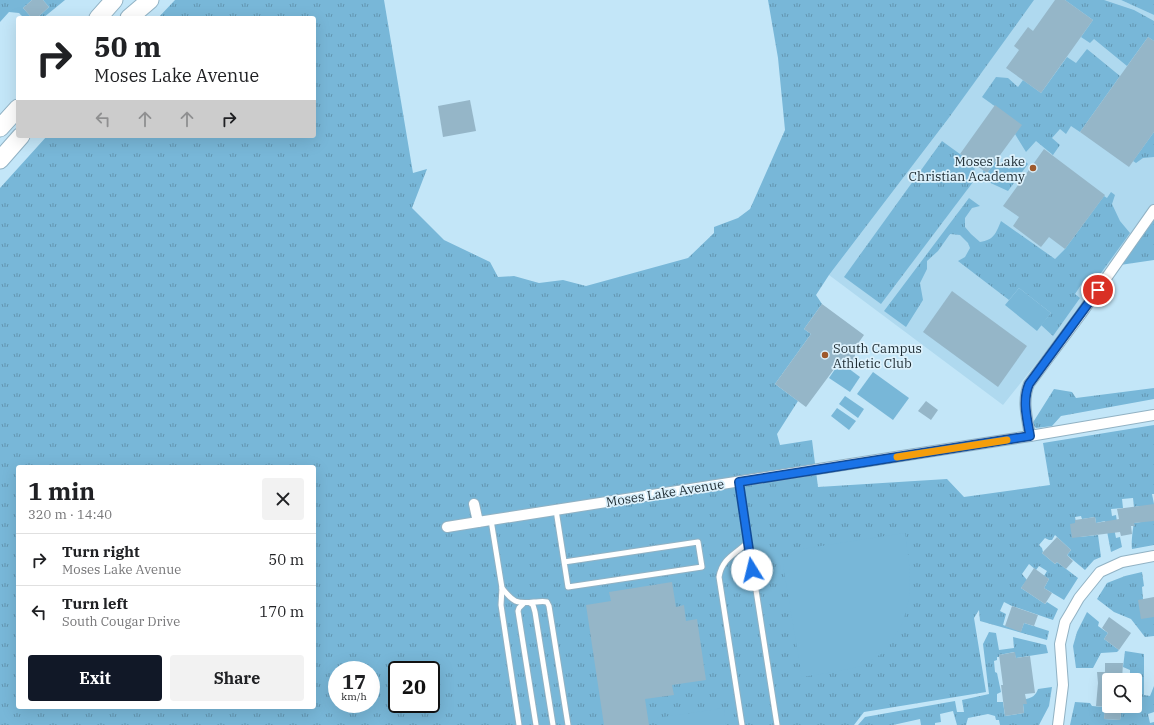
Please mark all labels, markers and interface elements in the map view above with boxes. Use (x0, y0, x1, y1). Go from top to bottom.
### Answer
text: 50 m (94, 28, 161, 65)
icon: right (28, 32, 80, 84)
text: Moses Lake Avenue (94, 64, 259, 87)
icon: left (92, 108, 114, 130)
icon: ahead (134, 108, 156, 130)
icon: ahead (176, 108, 198, 130)
icon: right (218, 108, 240, 130)
place label: Moses Lake Christian Academy (909, 153, 1025, 185)
marker: Moses Lake Christian Academy (1028, 163, 1038, 173)
pin (1081, 273, 1115, 307)
icon: arrive (1087, 279, 1109, 301)
place label: South Campus Athletic Club (833, 340, 922, 372)
marker: South Campus Athletic Club (820, 350, 830, 360)
text: 1 min (28, 475, 95, 507)
street label: Moses Lake Avenue (605, 475, 725, 511)
button: close (262, 478, 304, 520)
text: 320 m · 14:40 (28, 506, 112, 523)
text: Turn right (62, 542, 140, 561)
icon: right (28, 549, 50, 571)
position arrow (731, 549, 773, 591)
text: 50 m (268, 550, 304, 569)
text: Moses Lake Avenue (62, 561, 181, 578)
text: Turn left (62, 594, 128, 613)
icon: left (28, 601, 50, 623)
text: 170 m (259, 602, 304, 621)
text: South Cougar Drive (62, 613, 180, 630)
button: Exit (28, 655, 162, 701)
button: Share (170, 655, 304, 701)
speed limit sign: 20 (388, 661, 440, 713)
text: 17 (342, 668, 366, 695)
map controls (1102, 673, 1142, 713)
button: search (1102, 673, 1142, 713)
text: km/h (341, 690, 367, 703)

